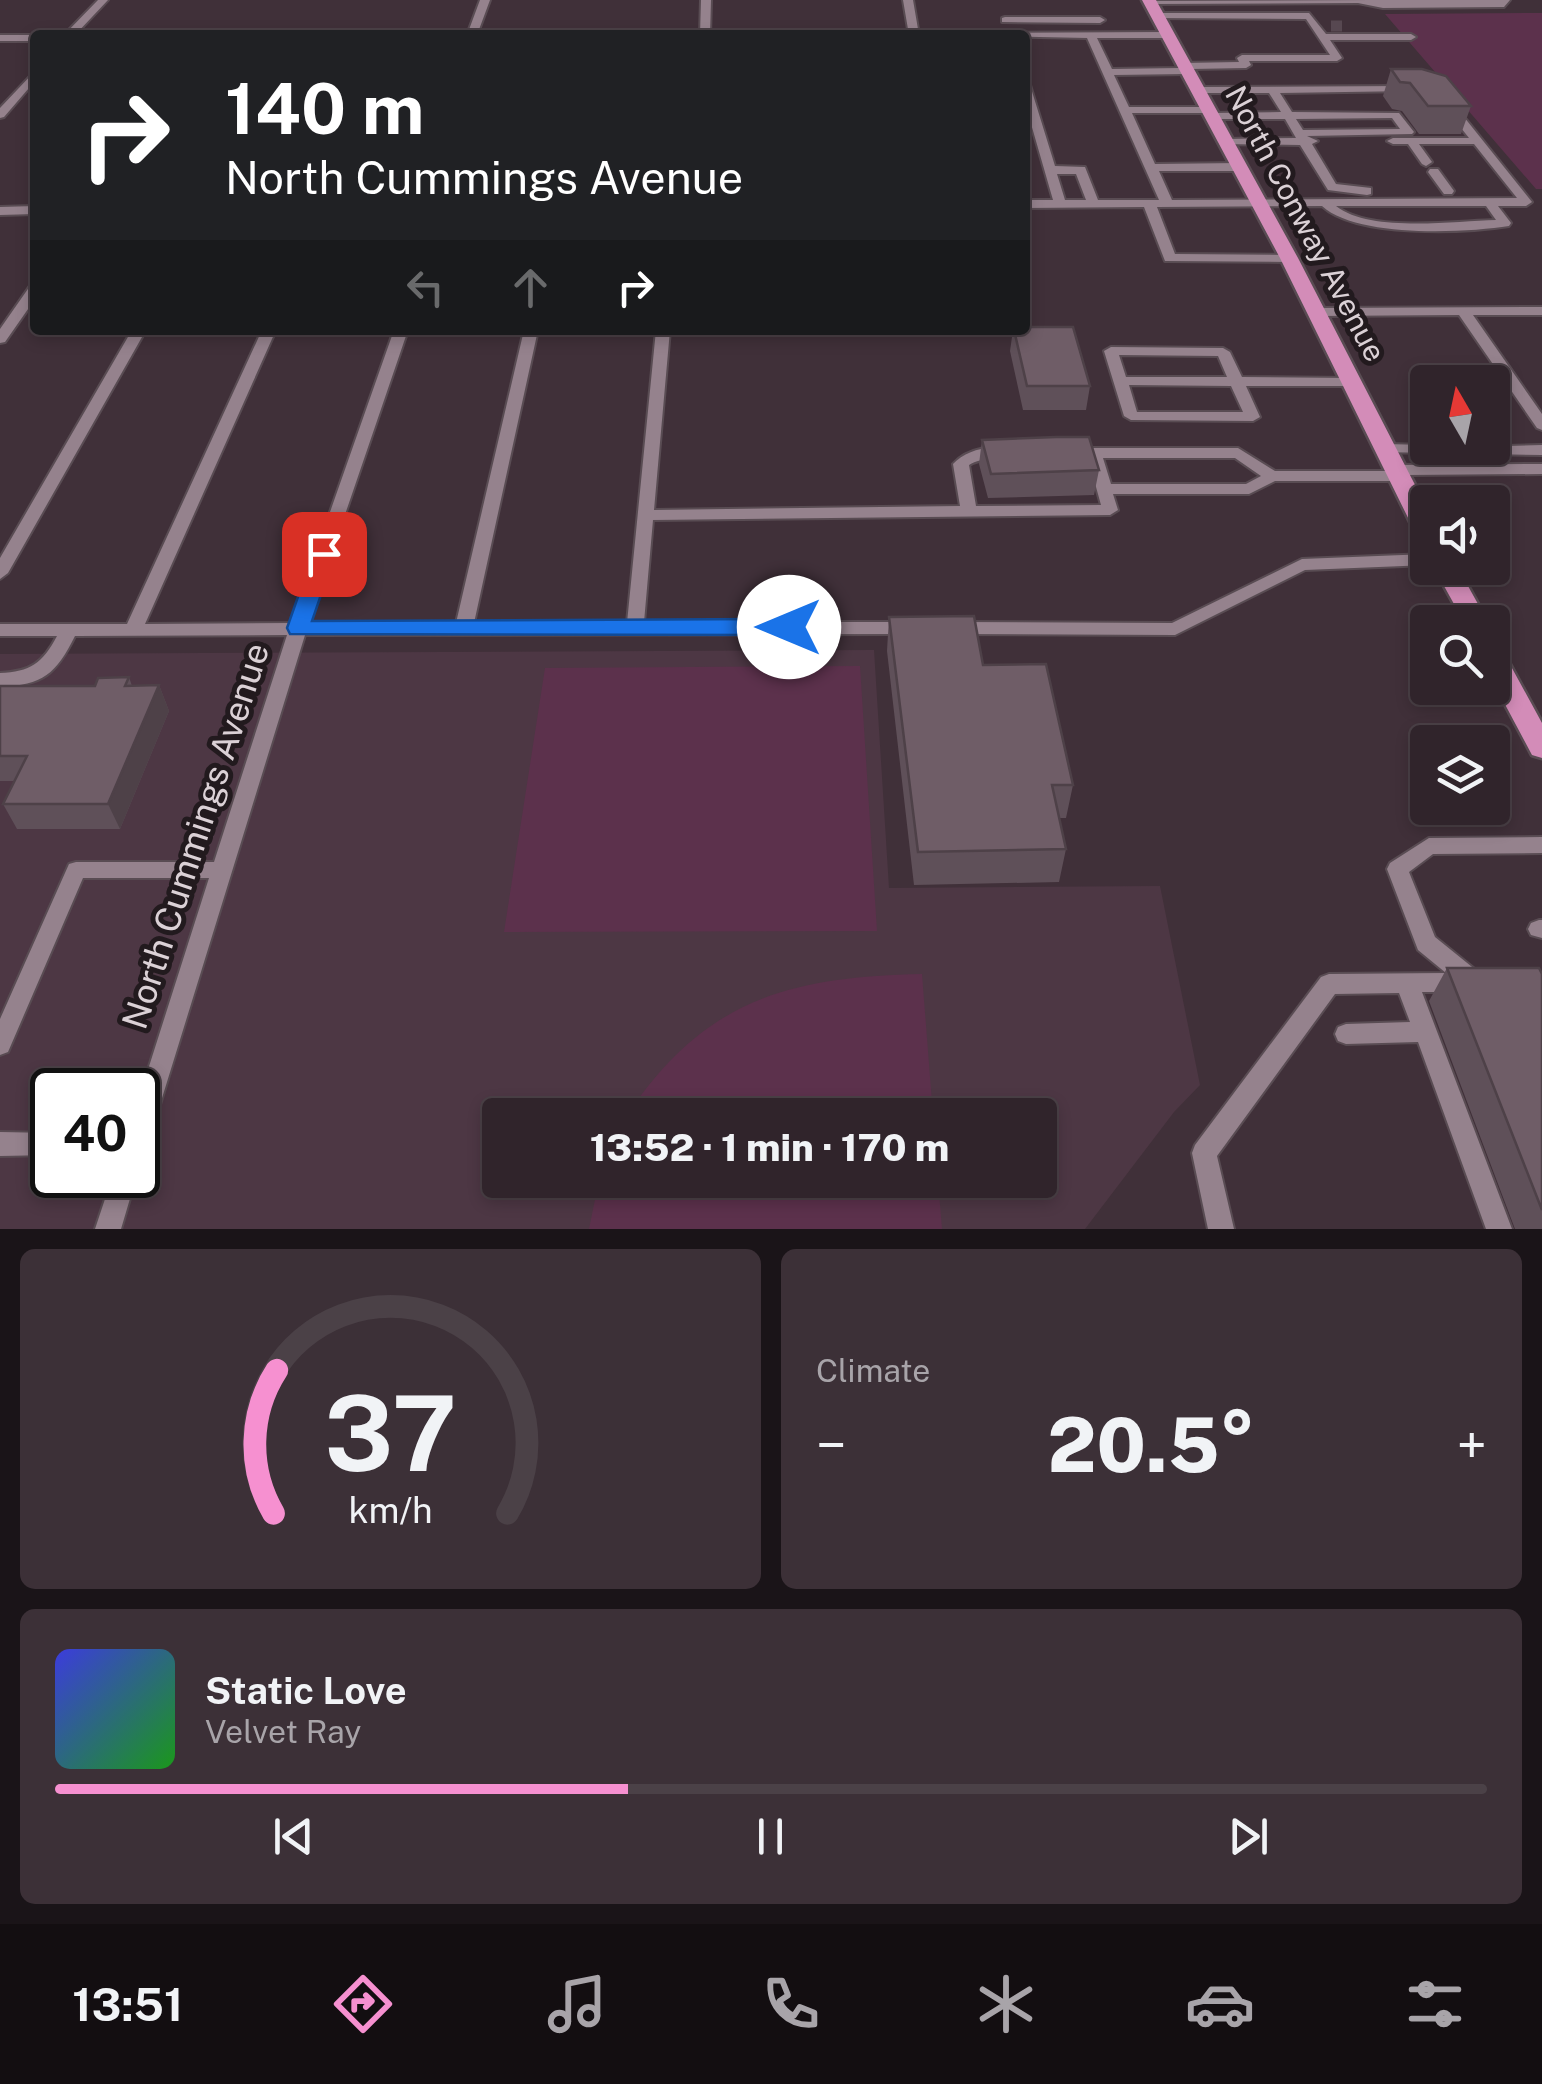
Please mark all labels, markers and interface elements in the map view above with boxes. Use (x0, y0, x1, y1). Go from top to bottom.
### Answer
text: 140 m (225, 67, 424, 150)
icon: right (60, 70, 190, 200)
street label: North Conway Avenue (1218, 80, 1394, 367)
text: North Cummings Avenue (225, 151, 743, 204)
icon: left (398, 260, 453, 315)
icon: ahead (503, 260, 558, 315)
icon: right (608, 260, 663, 315)
north arrow (1410, 365, 1510, 465)
map controls (1410, 365, 1510, 825)
button: sound (1410, 485, 1510, 585)
pin (282, 512, 367, 597)
icon: arrive (297, 527, 352, 582)
position arrow (737, 575, 841, 679)
button: search (1410, 605, 1510, 705)
street label: North Cummings Avenue (114, 638, 277, 1034)
button: layers (1410, 725, 1510, 825)
speed limit sign: 40 (30, 1068, 160, 1198)
text: 13:52 · 1 min · 170 m (590, 1125, 949, 1170)
text: Climate (816, 1352, 930, 1389)
text: 37 (324, 1372, 457, 1494)
text: 20.5° (1048, 1401, 1255, 1489)
text: − (816, 1413, 847, 1477)
text: + (1457, 1413, 1487, 1477)
text: km/h (348, 1489, 433, 1531)
text: Static Love (205, 1668, 407, 1713)
text: Velvet Ray (205, 1713, 361, 1750)
icon: previous (266, 1809, 321, 1864)
icon: pause (743, 1809, 798, 1864)
icon: next (1221, 1809, 1276, 1864)
icon: directions (328, 1969, 398, 2039)
icon: music (542, 1969, 612, 2039)
icon: phone (756, 1969, 826, 2039)
icon: climate (971, 1969, 1041, 2039)
icon: car (1185, 1969, 1255, 2039)
icon: filters (1400, 1969, 1470, 2039)
text: 13:51 (72, 1978, 183, 2031)

